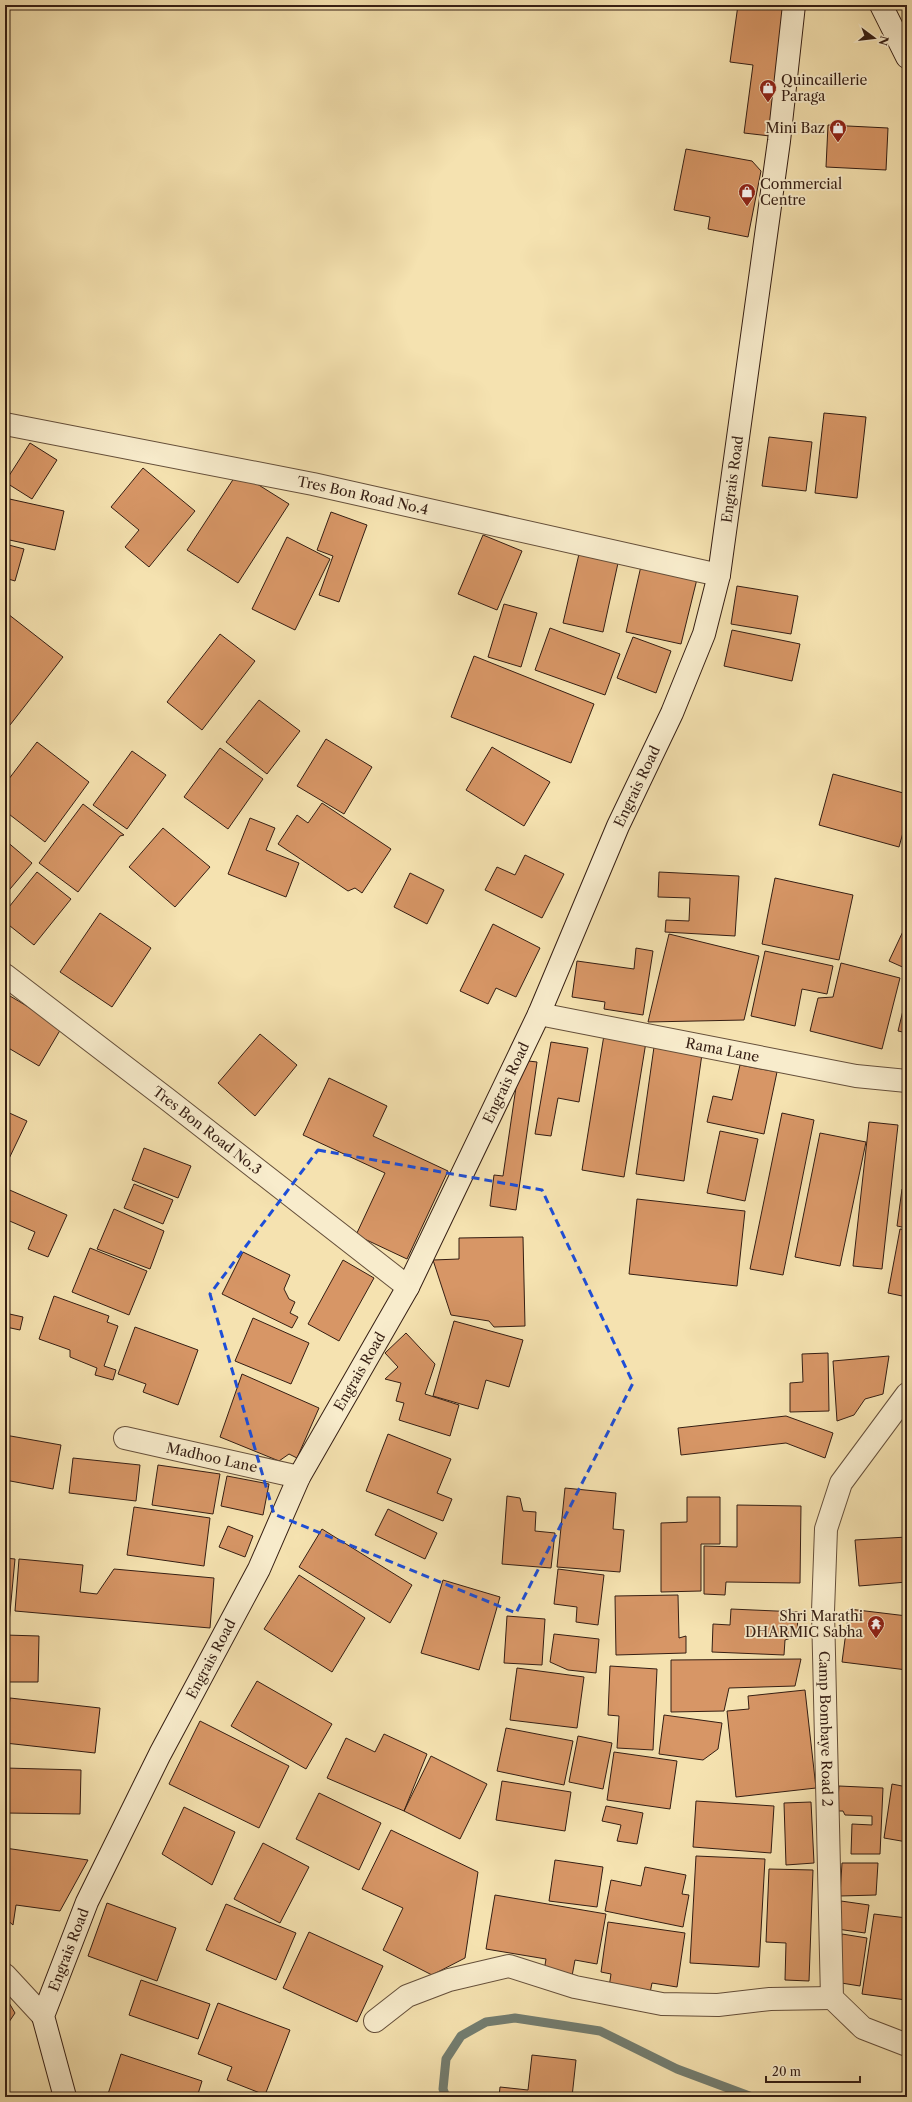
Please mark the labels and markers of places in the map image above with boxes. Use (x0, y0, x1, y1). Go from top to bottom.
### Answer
place label: Quincaillerie Paraga (781, 71, 868, 105)
shop icon: Quincaillerie Paraga (758, 78, 778, 103)
shop icon: Mini Baz (828, 118, 848, 143)
place label: Mini Baz (765, 119, 825, 137)
place label: Commercial Centre (760, 175, 842, 209)
shop icon: Commercial Centre (737, 182, 757, 207)
place label: Shri Marathi DHARMIC Sabha (745, 1607, 864, 1641)
temple icon: Shri Marathi DHARMIC Sabha (866, 1614, 886, 1639)

